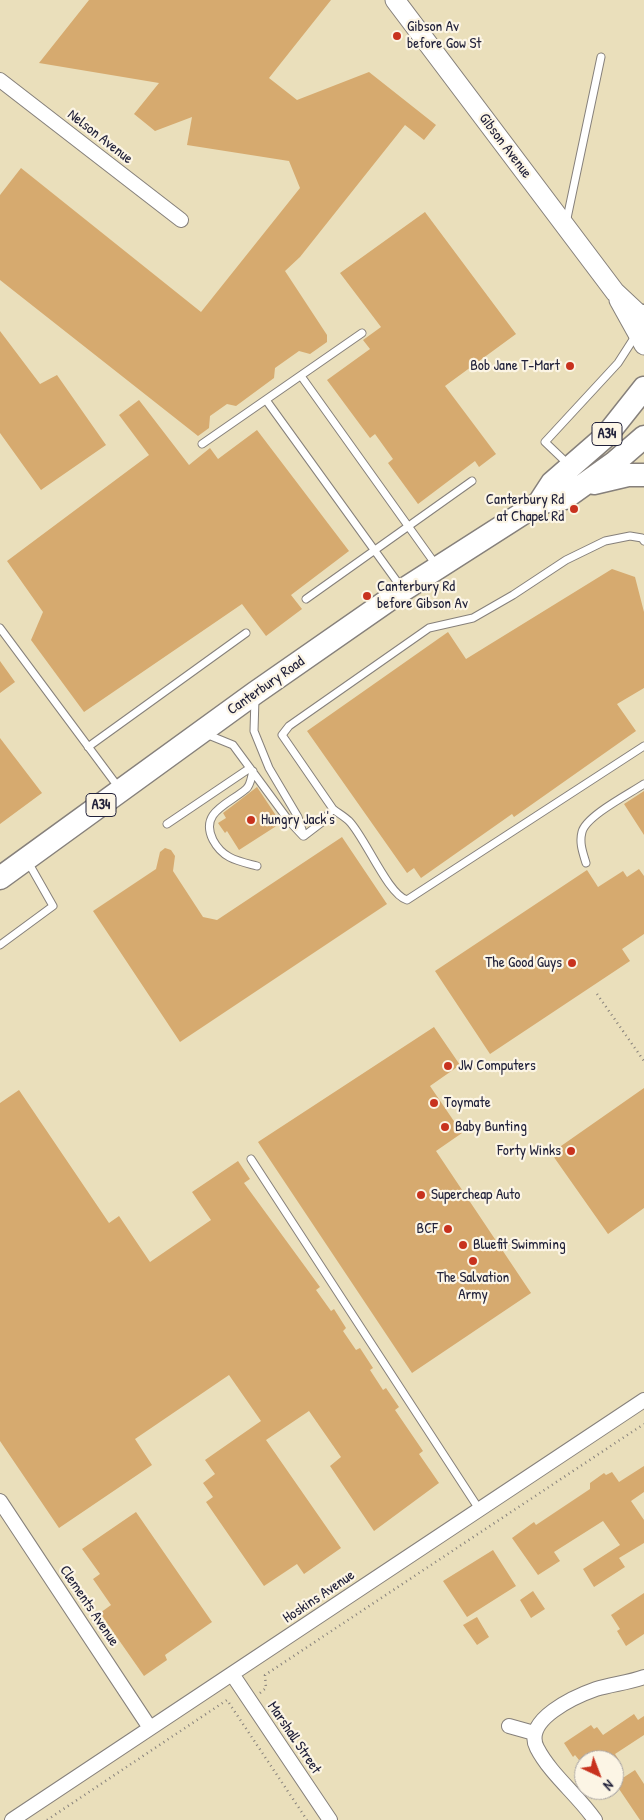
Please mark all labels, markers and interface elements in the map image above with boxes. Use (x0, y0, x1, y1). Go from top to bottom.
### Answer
place label: Gibson Av before Gow St (407, 18, 481, 53)
marker: Gibson Av before Gow St (391, 30, 403, 42)
street label: Nelson Avenue (64, 106, 136, 168)
street label: Gibson Avenue (475, 110, 535, 182)
place label: Bob Jane T-Mart (470, 357, 560, 375)
marker: Bob Jane T-Mart (564, 360, 576, 372)
road number: A34 (592, 422, 622, 446)
place label: Canterbury Rd at Chapel Rd (486, 491, 564, 526)
marker: Canterbury Rd at Chapel Rd (568, 503, 580, 515)
place label: Canterbury Rd before Gibson Av (377, 578, 468, 613)
marker: Canterbury Rd before Gibson Av (361, 590, 373, 602)
street label: Canterbury Road (224, 653, 308, 719)
road number: A34 (86, 794, 116, 816)
place label: Hungry Jack's (261, 811, 335, 829)
marker: Hungry Jack's (245, 814, 257, 826)
place label: The Good Guys (485, 954, 562, 972)
marker: The Good Guys (566, 957, 578, 969)
place label: JW Computers (458, 1057, 536, 1075)
marker: JW Computers (442, 1060, 454, 1072)
place label: Toymate (444, 1094, 491, 1112)
marker: Toymate (428, 1097, 440, 1109)
place label: Baby Bunting (455, 1118, 527, 1136)
marker: Baby Bunting (439, 1121, 451, 1133)
place label: Forty Winks (497, 1142, 561, 1160)
marker: Forty Winks (565, 1145, 577, 1157)
place label: Supercheap Auto (431, 1186, 520, 1204)
marker: Supercheap Auto (415, 1189, 427, 1201)
place label: BCF (417, 1220, 438, 1238)
marker: BCF (442, 1223, 454, 1235)
place label: Bluefit Swimming (473, 1236, 566, 1254)
marker: Bluefit Swimming (457, 1239, 469, 1251)
marker: The Salvation Army (467, 1255, 479, 1267)
place label: The Salvation Army (437, 1269, 509, 1304)
street label: Clements Avenue (55, 1562, 123, 1650)
street label: Hoskins Avenue (280, 1566, 358, 1628)
street label: Marshall Street (263, 1698, 325, 1778)
north arrow (574, 1750, 624, 1800)
text: N (600, 1776, 618, 1795)

